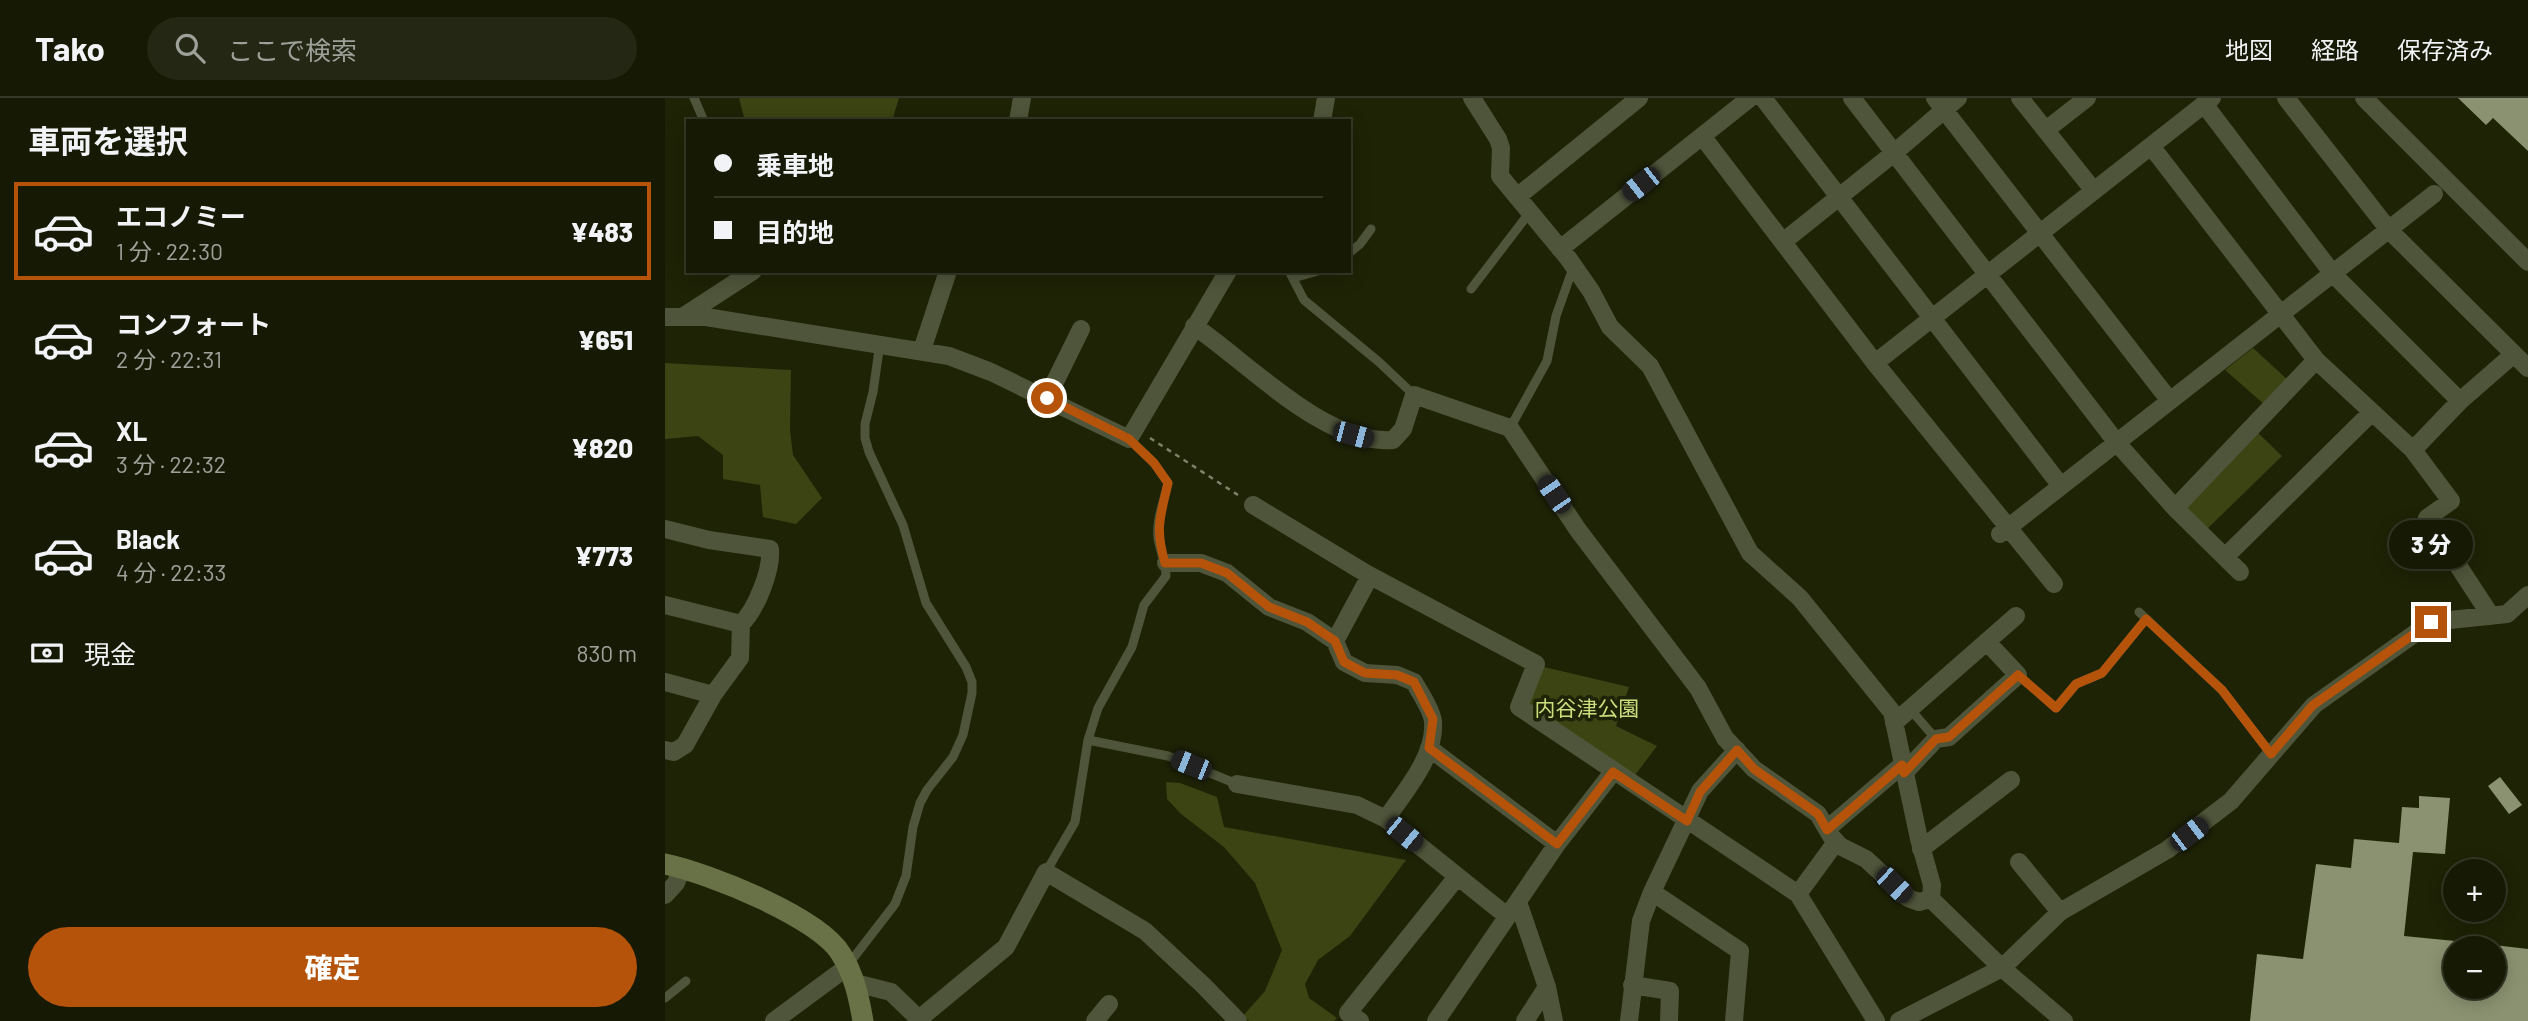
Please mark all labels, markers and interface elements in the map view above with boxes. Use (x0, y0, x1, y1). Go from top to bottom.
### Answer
search box (147, 17, 637, 80)
text: Tako (35, 28, 105, 68)
icon: search (171, 29, 209, 67)
text: ここで検索 (227, 34, 357, 65)
text: 地図 (2225, 35, 2273, 64)
text: 経路 (2311, 35, 2359, 64)
text: 保存済み (2397, 35, 2493, 64)
text: 車両を選択 (28, 121, 188, 159)
text: 乗車地 (756, 149, 834, 180)
car (1618, 163, 1665, 205)
icon: car (32, 200, 95, 263)
text: エコノミー (116, 200, 246, 231)
text: ¥483 (570, 216, 633, 247)
text: 目的地 (756, 216, 834, 247)
text: 1 分 · 22:30 (116, 237, 223, 265)
icon: car (32, 308, 95, 371)
text: コンフォート (116, 308, 271, 339)
text: ¥651 (578, 324, 633, 355)
text: 2 分 · 22:31 (116, 345, 222, 373)
route start (1031, 382, 1063, 414)
text: XL (116, 415, 147, 446)
icon: car (32, 416, 95, 479)
car (1330, 419, 1377, 451)
text: ¥820 (571, 432, 633, 463)
text: 3 分 · 22:32 (116, 450, 226, 478)
car (1534, 471, 1575, 517)
callout: 3 分 (2389, 520, 2473, 570)
text: Black (116, 523, 180, 554)
icon: car (32, 524, 95, 587)
text: 3 分 (2411, 530, 2451, 558)
text: ¥773 (575, 540, 633, 571)
text: 4 分 · 22:33 (116, 558, 226, 586)
route end (2415, 606, 2447, 638)
icon: cash (28, 634, 66, 672)
text: 現金 (84, 638, 136, 669)
text: 830 m (577, 639, 637, 667)
park label: 内谷津公園 (1535, 695, 1640, 720)
car (1168, 747, 1215, 783)
car (1382, 813, 1427, 855)
car (2166, 813, 2213, 855)
map controls (2443, 859, 2506, 999)
button: + (2443, 859, 2506, 922)
car (1872, 863, 1917, 907)
button: 確定 (28, 927, 637, 1007)
button: − (2443, 936, 2506, 999)

